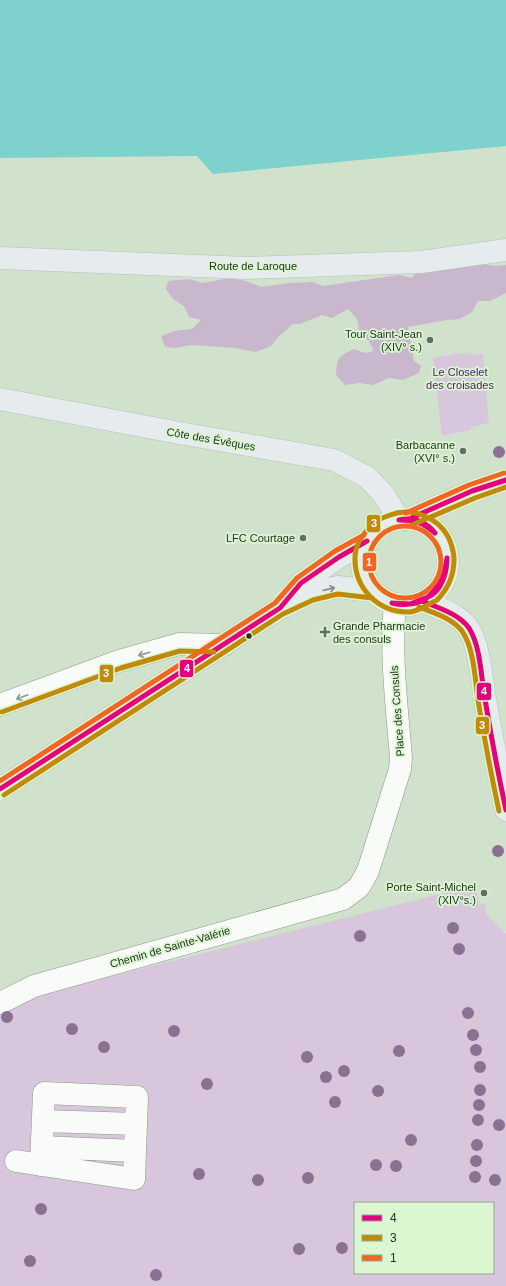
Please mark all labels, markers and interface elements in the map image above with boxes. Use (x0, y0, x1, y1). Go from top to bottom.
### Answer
street label: Route de Laroque (209, 260, 297, 272)
place label: Tour Saint-Jean (XIV° s.) (345, 328, 422, 353)
marker: Tour Saint-Jean (XIV° s.) (425, 335, 435, 345)
park label: Le Closelet des croisades (426, 366, 494, 391)
street label: Côte des Évêques (166, 425, 257, 453)
place label: Barbacanne (XVI° s.) (396, 439, 455, 464)
marker: Barbacanne (XVI° s.) (458, 446, 468, 456)
line badge: 3 (366, 514, 381, 533)
text: 3 (371, 517, 377, 529)
place label: LFC Courtage (226, 532, 295, 544)
marker: LFC Courtage (298, 533, 308, 543)
line badge: 1 (362, 552, 377, 572)
text: 1 (366, 556, 372, 568)
one-way arrow (323, 584, 336, 592)
place label: Grande Pharmacie des consuls (333, 620, 425, 645)
marker: Grande Pharmacie des consuls (320, 627, 330, 637)
unlabelled marker (244, 631, 254, 641)
one-way arrow (138, 651, 151, 658)
line badge: 4 (179, 659, 194, 678)
text: 4 (184, 662, 191, 674)
line badge: 3 (99, 664, 114, 683)
street label: Place des Consuls (388, 665, 406, 757)
text: 3 (103, 667, 109, 679)
line badge: 4 (476, 682, 492, 701)
text: 4 (481, 685, 488, 697)
one-way arrow (16, 694, 28, 702)
line badge: 3 (475, 716, 490, 735)
text: 3 (479, 719, 485, 731)
place label: Porte Saint-Michel (XIV°s.) (386, 881, 476, 906)
marker: Porte Saint-Michel (XIV°s.) (479, 888, 489, 898)
street label: Chemin de Sainte-Valérie (108, 924, 232, 970)
legend (354, 1202, 494, 1274)
text: 4 (390, 1211, 397, 1225)
text: 3 (390, 1231, 397, 1245)
text: 1 (390, 1251, 397, 1265)

